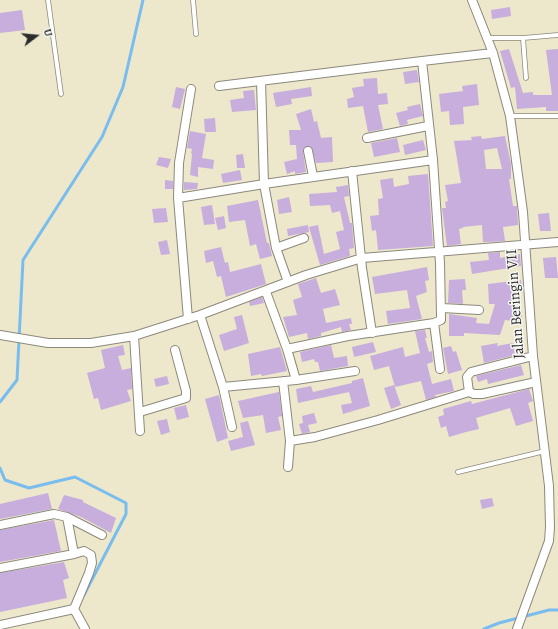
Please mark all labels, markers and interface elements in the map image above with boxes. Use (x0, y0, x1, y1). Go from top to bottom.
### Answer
north arrow (16, 16, 56, 56)
text: U (40, 27, 56, 38)
street label: Jalan Beringin VII (503, 249, 529, 359)

